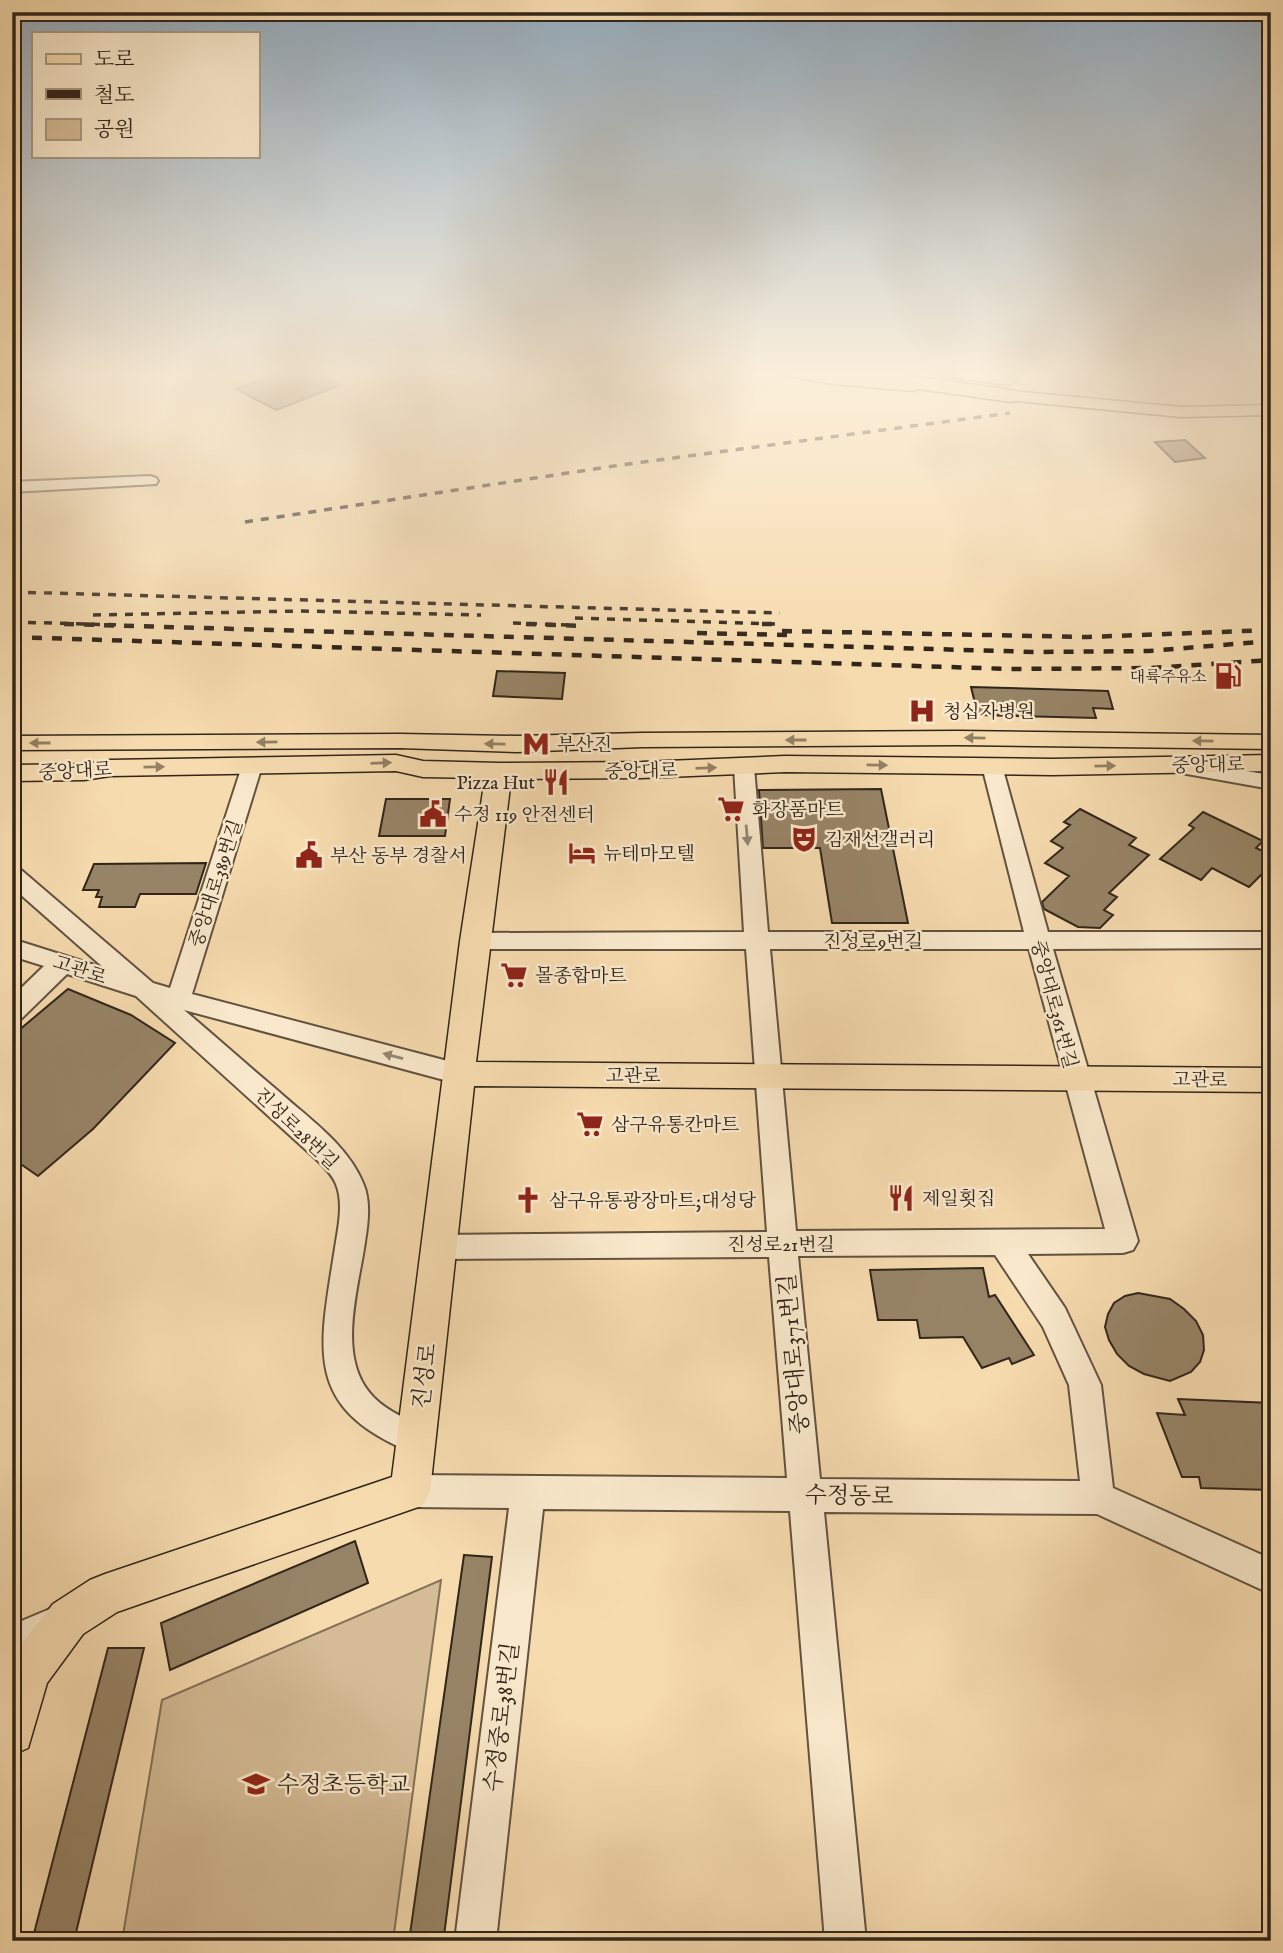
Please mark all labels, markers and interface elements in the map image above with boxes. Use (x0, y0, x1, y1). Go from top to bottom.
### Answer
legend (32, 32, 259, 158)
text: 도로 (94, 47, 135, 74)
text: 철도 (94, 83, 135, 110)
text: 공원 (94, 117, 135, 144)
fuel station icon: 대륙주유소 (1213, 661, 1243, 691)
place label: 대륙주유소 (1130, 668, 1207, 688)
hospital icon: 청십자병원 (907, 696, 937, 726)
place label: 청십자병원 (943, 701, 1035, 725)
metro station icon: 부산진 (521, 729, 551, 759)
one-way arrow (964, 732, 986, 744)
place label: 부산진 (557, 734, 612, 758)
one-way arrow (785, 734, 807, 746)
one-way arrow (1191, 735, 1213, 747)
one-way arrow (29, 737, 51, 749)
one-way arrow (256, 737, 278, 748)
one-way arrow (484, 738, 506, 749)
street label: 중앙대로 (1171, 753, 1245, 779)
one-way arrow (370, 757, 392, 769)
street label: 중앙대로 (38, 758, 112, 786)
street label: 중앙대로 (604, 759, 678, 785)
one-way arrow (867, 759, 889, 771)
one-way arrow (1094, 760, 1116, 771)
one-way arrow (143, 761, 165, 773)
one-way arrow (695, 763, 717, 774)
restaurant icon: Pizza Hut (541, 767, 571, 797)
place label: Pizza Hut (457, 772, 535, 796)
supermarket icon: 화장품마트 (716, 794, 746, 824)
public building icon: 수정 119 안전센터 (418, 799, 448, 829)
place label: 화장품마트 (752, 799, 844, 823)
place label: 수정 119 안전센터 (454, 804, 595, 828)
street label: 중앙대로389번길 (185, 817, 249, 951)
theatre icon: 김재선갤러리 (789, 824, 819, 854)
one-way arrow (742, 825, 753, 847)
place label: 김재선갤러리 (825, 829, 935, 853)
hotel icon: 뉴테마모텔 (567, 838, 597, 868)
public building icon: 부산 동부 경찰서 (294, 840, 324, 870)
place label: 뉴테마모텔 (603, 843, 695, 867)
place label: 부산 동부 경찰서 (330, 845, 467, 869)
street label: 진성로9번길 (823, 931, 923, 955)
street label: 중앙대로361번길 (1024, 938, 1082, 1071)
street label: 고관로 (49, 951, 109, 991)
supermarket icon: 몰종합마트 (499, 960, 529, 990)
place label: 몰종합마트 (535, 965, 627, 989)
one-way arrow (382, 1051, 403, 1061)
street label: 고관로 (605, 1065, 661, 1089)
street label: 고관로 (1172, 1069, 1228, 1093)
street label: 진성로28번길 (248, 1083, 343, 1176)
supermarket icon: 삼구유통칸마트 (575, 1109, 605, 1139)
place label: 삼구유통칸마트 (611, 1114, 739, 1138)
restaurant icon: 제일횟집 (886, 1183, 916, 1213)
church icon: 삼구유통광장마트;대성당 (513, 1185, 543, 1215)
place label: 제일횟집 (922, 1188, 995, 1212)
place label: 삼구유통광장마트;대성당 (549, 1190, 757, 1214)
street label: 진성로21번길 (727, 1234, 835, 1258)
street label: 중앙대로371번길 (773, 1272, 816, 1435)
street label: 진성로 (407, 1341, 444, 1411)
street label: 수정동로 (804, 1481, 894, 1512)
street label: 수정중로38번길 (479, 1641, 526, 1794)
school or university icon: 수정초등학교 (241, 1769, 271, 1799)
place label: 수정초등학교 (277, 1771, 410, 1800)

